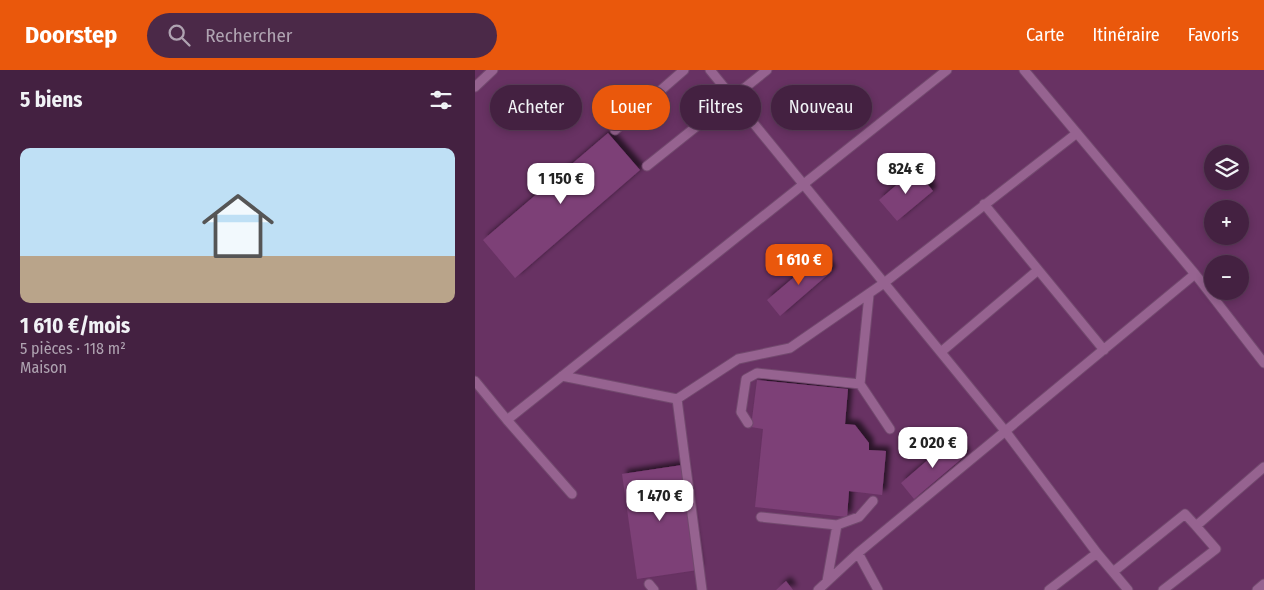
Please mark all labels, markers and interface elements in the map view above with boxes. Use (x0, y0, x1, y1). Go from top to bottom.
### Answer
search box (147, 13, 497, 58)
text: Doorstep (25, 21, 117, 49)
icon: search (165, 21, 193, 49)
text: Rechercher (205, 24, 292, 47)
text: Carte (1026, 24, 1064, 46)
text: Itinéraire (1092, 24, 1160, 46)
text: Favoris (1188, 24, 1239, 46)
chip: Acheter (490, 85, 582, 130)
chip: Louer (592, 85, 670, 130)
chip: Filtres (680, 85, 761, 130)
chip: Nouveau (771, 85, 872, 130)
icon: filters (427, 86, 455, 114)
text: 5 biens (20, 87, 82, 113)
map controls (1204, 145, 1249, 300)
button: layers (1204, 145, 1249, 190)
pin: 824 € (871, 152, 941, 195)
text: 824 € (888, 159, 924, 178)
pin: 1 150 € (515, 162, 607, 205)
text: 1 150 € (538, 169, 584, 188)
icon: home (193, 181, 283, 271)
button: + (1204, 200, 1249, 245)
pin: 1 610 € (753, 244, 845, 286)
text: 1 610 € (776, 250, 822, 269)
button: − (1204, 255, 1249, 300)
text: 1 610 €/mois (20, 313, 130, 339)
text: 5 pièces · 118 m² (20, 339, 126, 358)
text: Maison (20, 358, 67, 377)
pin: 2 020 € (887, 426, 979, 469)
text: 2 020 € (909, 433, 957, 452)
pin: 1 470 € (614, 480, 706, 522)
text: 1 470 € (637, 486, 683, 505)

